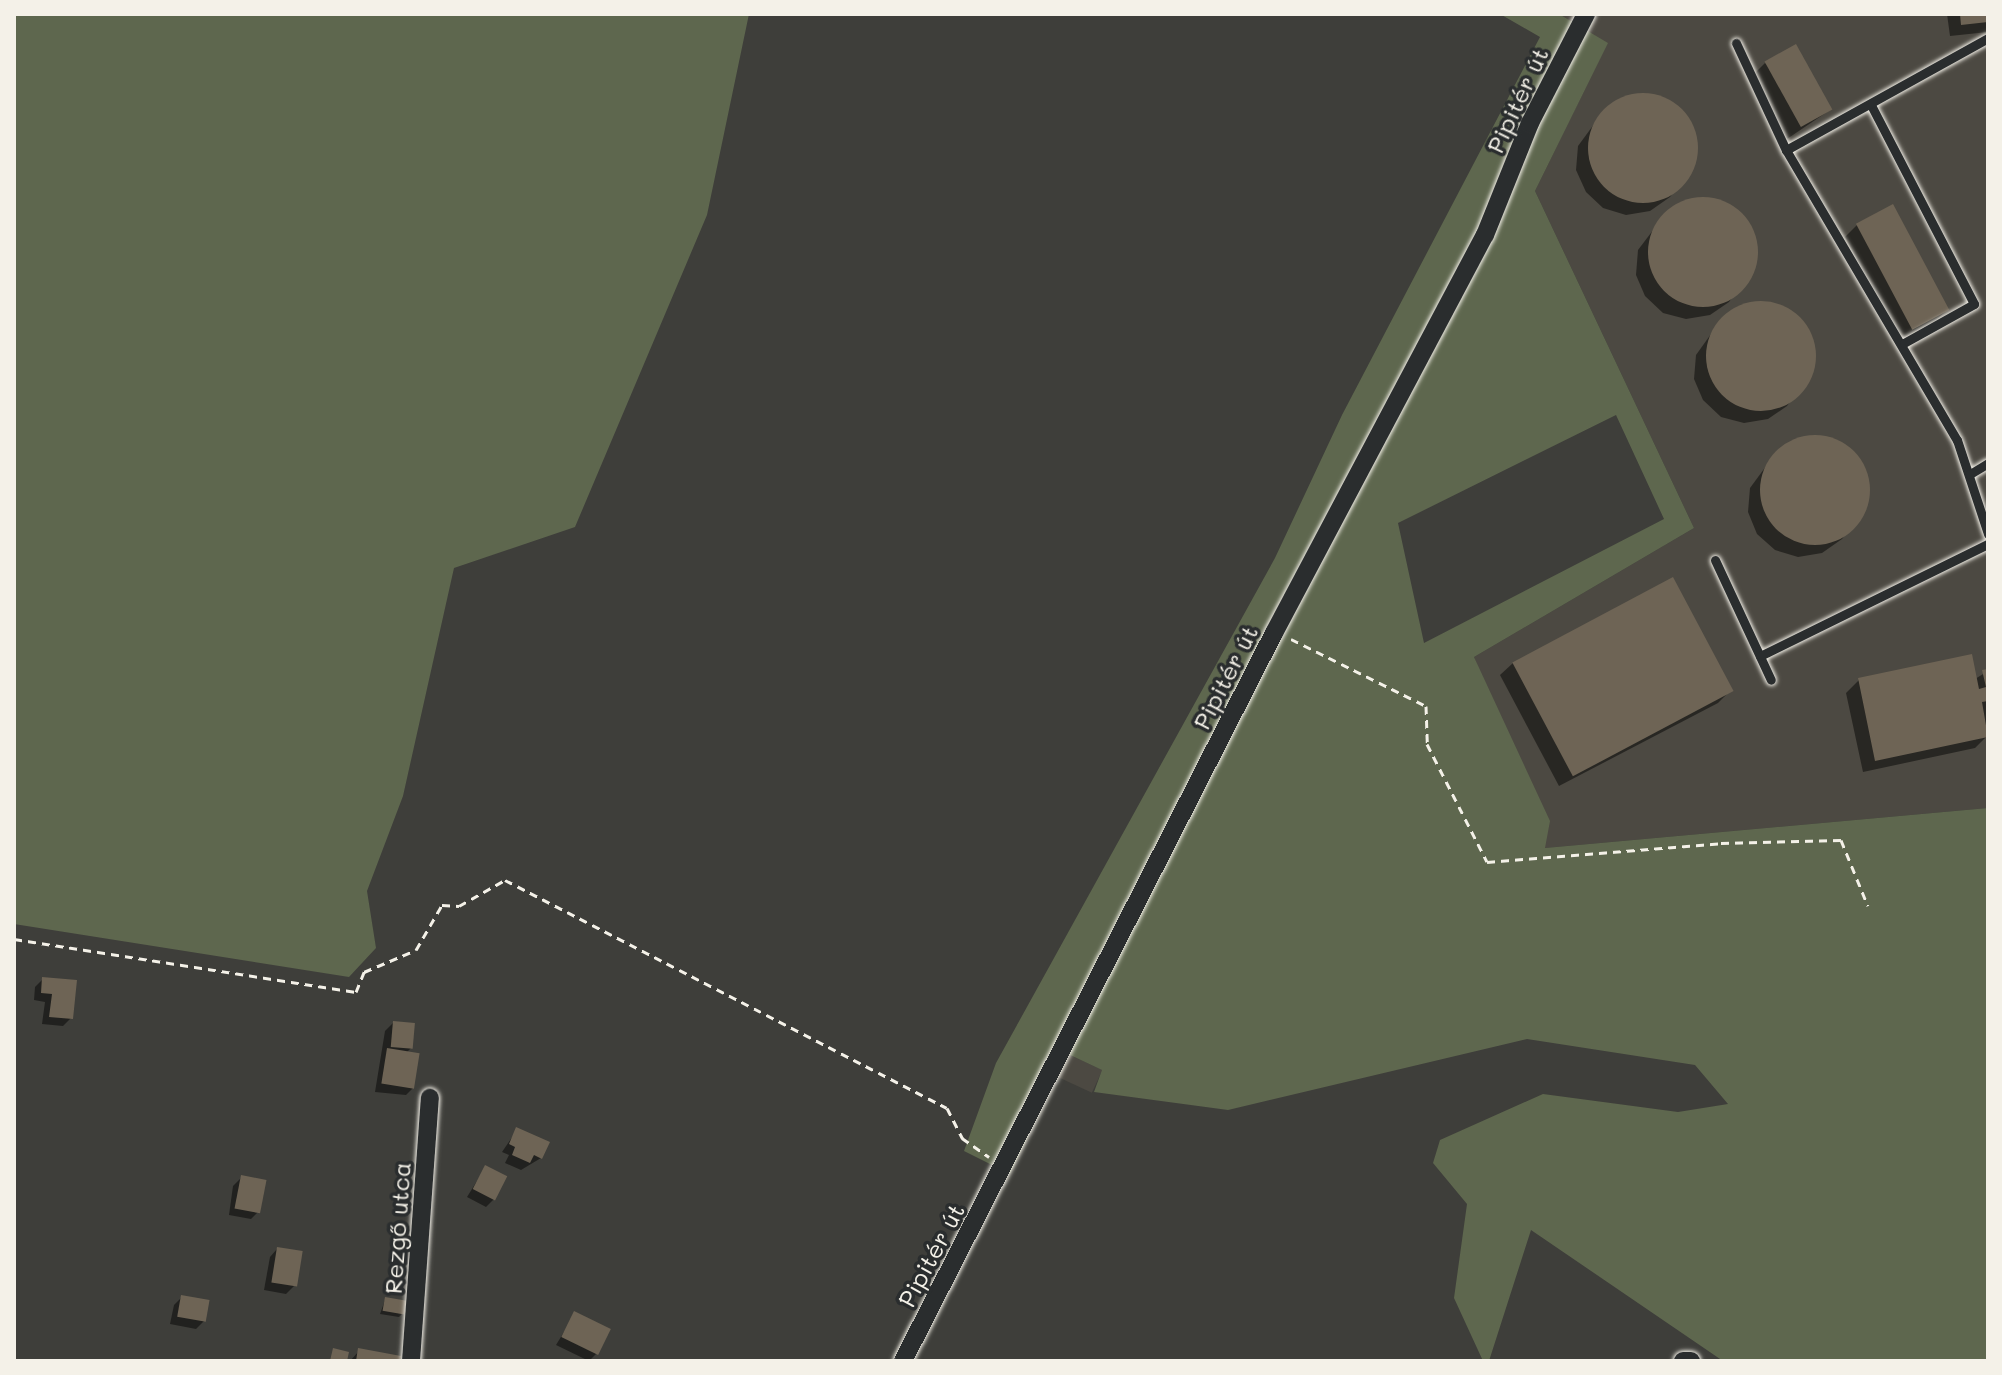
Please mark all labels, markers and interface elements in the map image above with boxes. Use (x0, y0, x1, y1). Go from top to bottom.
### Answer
street label: Pipitér út (1480, 43, 1554, 157)
street label: Pipitér út (1187, 620, 1263, 734)
street label: Rezgő utca (378, 1161, 416, 1295)
street label: Pipitér út (892, 1198, 970, 1312)

